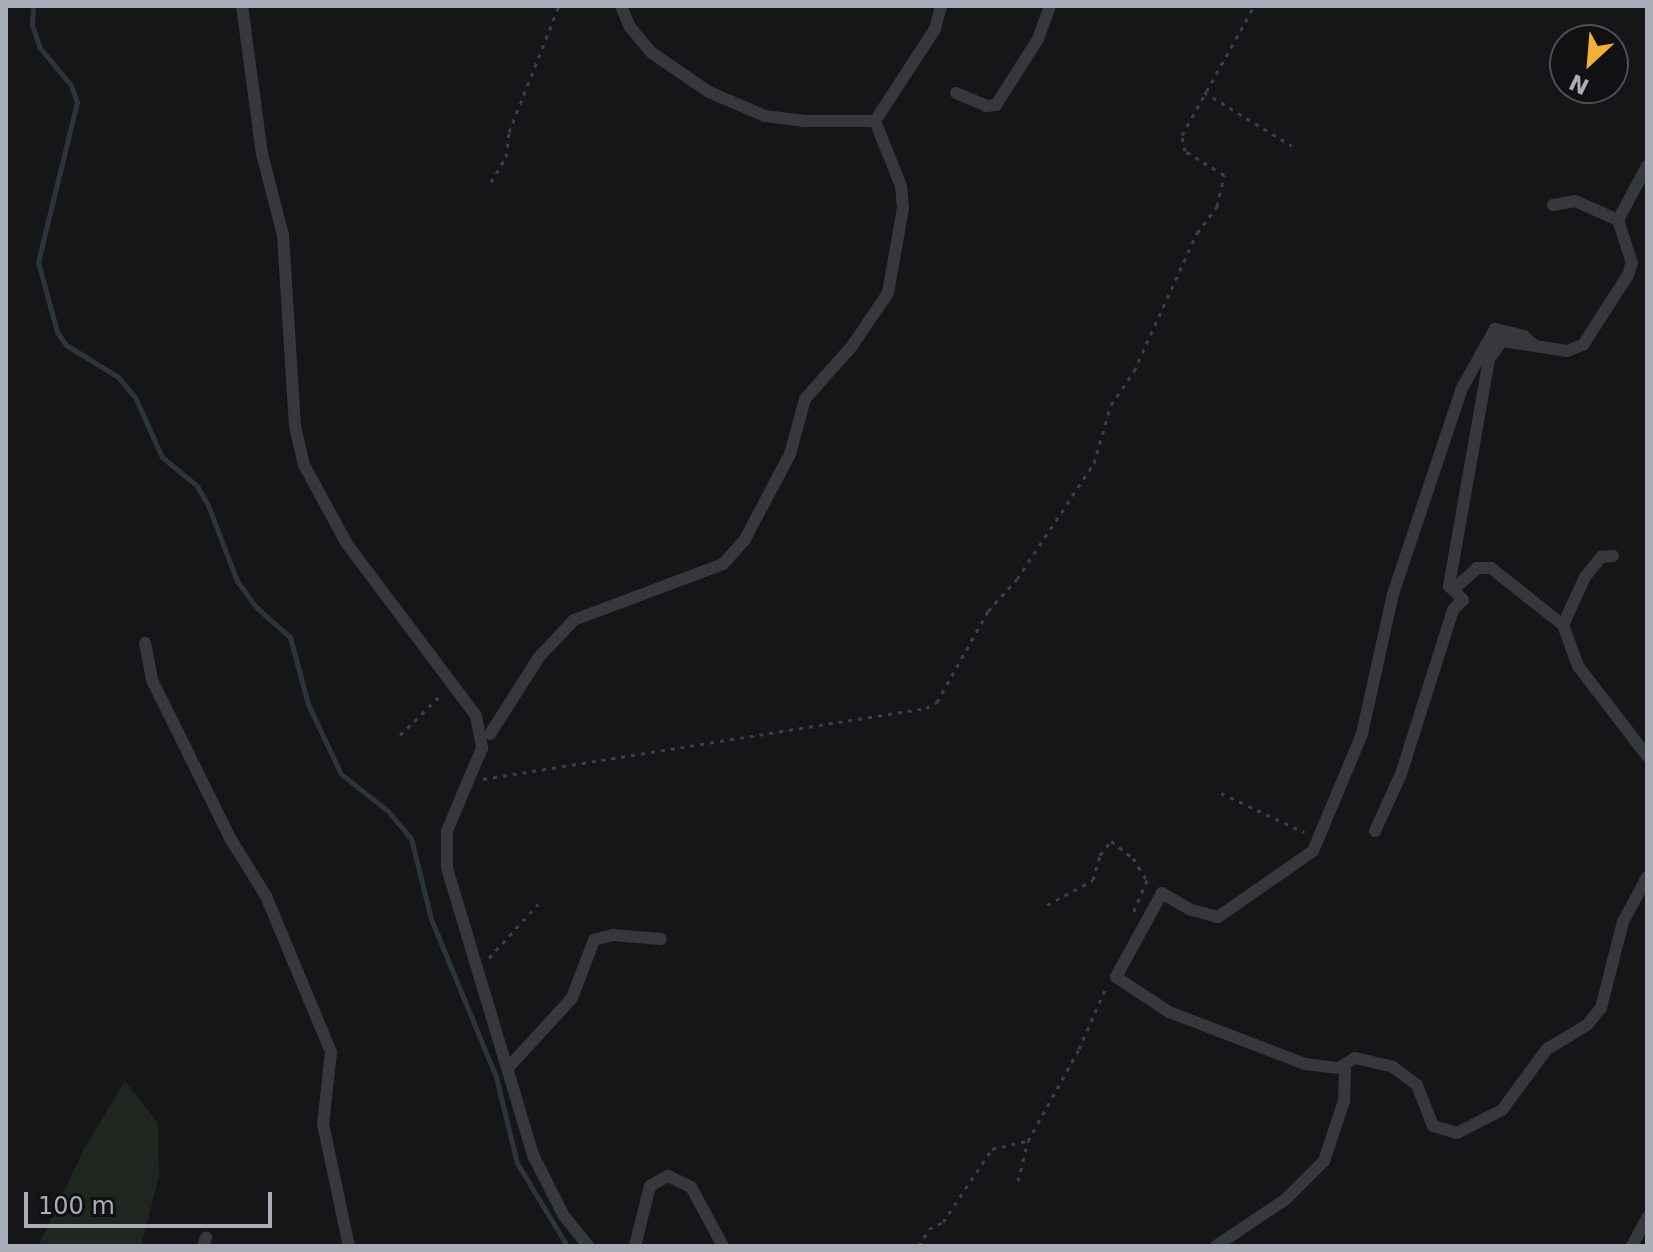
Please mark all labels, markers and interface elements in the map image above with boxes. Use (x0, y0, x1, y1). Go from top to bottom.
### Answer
north arrow (1549, 24, 1629, 104)
text: N (1565, 69, 1593, 99)
scale bar (28, 1176, 276, 1226)
text: 100 m (38, 1192, 115, 1220)

